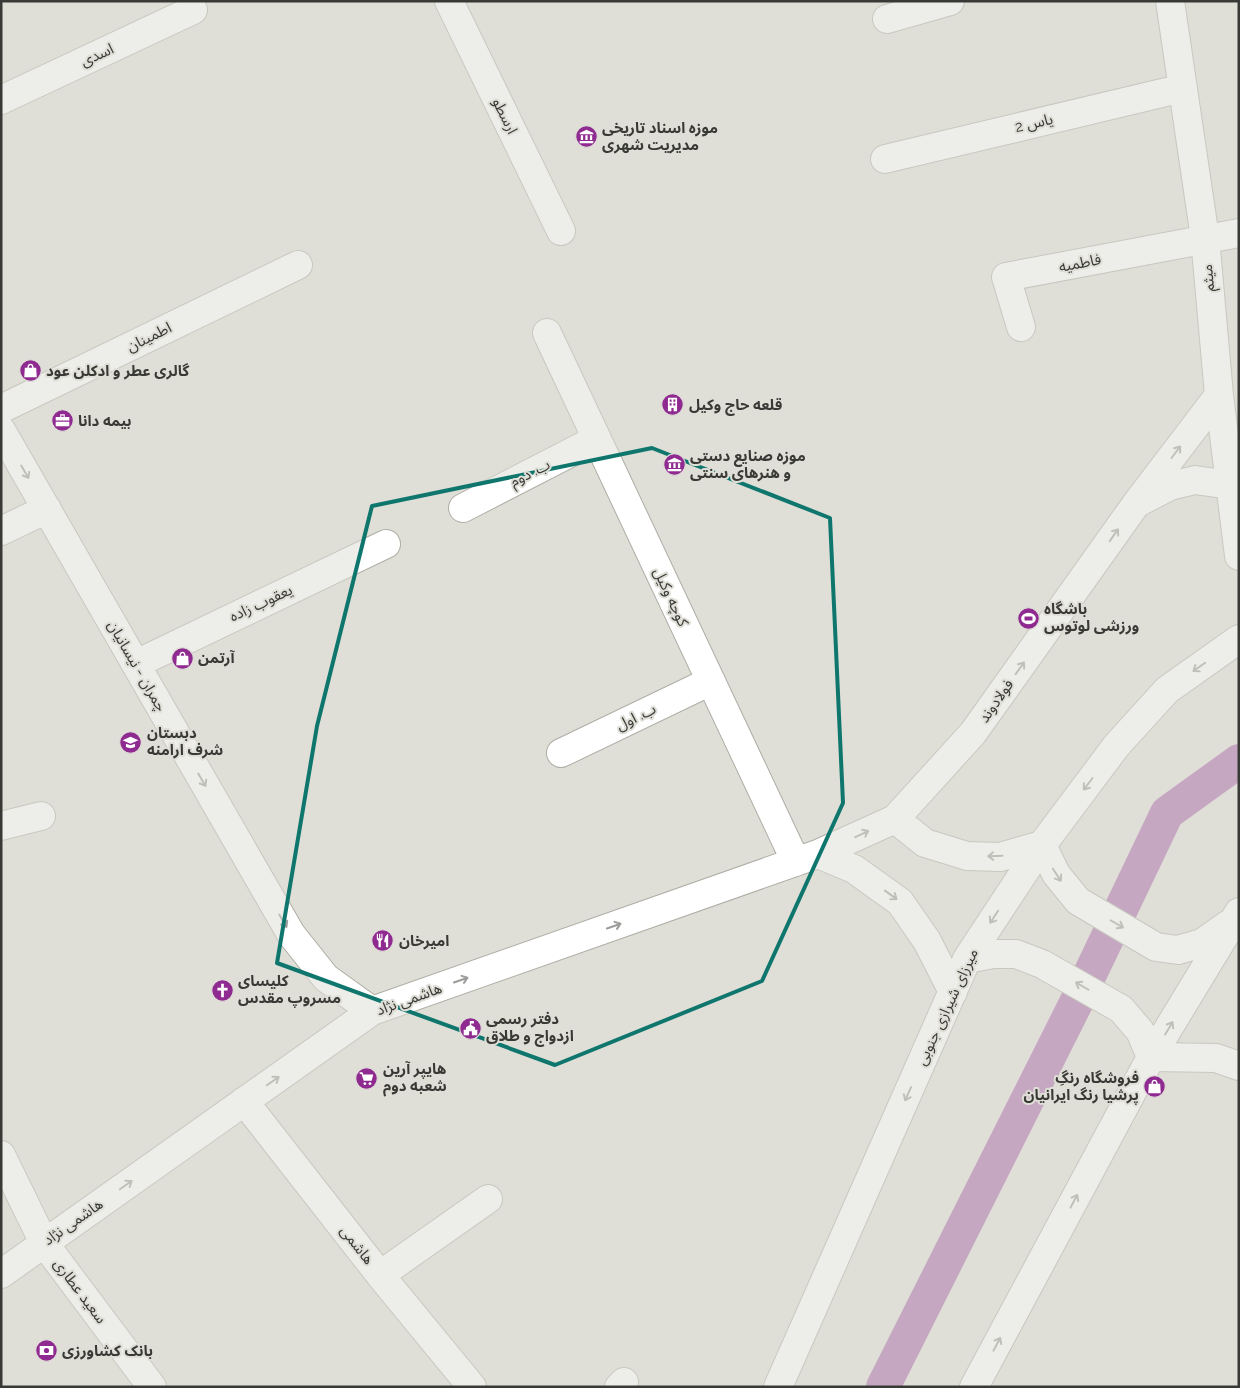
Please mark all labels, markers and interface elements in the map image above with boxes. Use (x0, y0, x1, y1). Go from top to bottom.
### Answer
street label: اسدی (77, 40, 117, 70)
street label: ارسطو (489, 95, 521, 137)
street label: یاس 2 (1013, 110, 1055, 136)
place label: موزه اسناد تاریخی مدیریت شهری (602, 119, 718, 154)
museum icon: موزه اسناد تاریخی مدیریت شهری (574, 125, 598, 149)
street label: فاطمیه (1057, 250, 1103, 276)
street label: میثم (1198, 263, 1220, 292)
street label: اطمینان (124, 318, 174, 356)
shop icon: گالری عطر و ادکلن عود (18, 359, 42, 383)
place label: گالری عطر و ادکلن عود (46, 362, 190, 380)
building icon: قلعه حاج وکیل (661, 393, 685, 417)
place label: قلعه حاج وکیل (689, 396, 782, 416)
office icon: بیمه دانا (50, 409, 74, 433)
place label: بیمه دانا (78, 412, 132, 430)
one-way arrow (1170, 446, 1181, 459)
place label: موزه صنایع دستی و هنرهای سنتی (690, 447, 806, 482)
museum icon: موزه صنایع دستی و هنرهای سنتی (662, 453, 686, 477)
street label: ب. دوم (507, 455, 554, 492)
one-way arrow (21, 464, 31, 478)
one-way arrow (1109, 528, 1119, 542)
street label: کوچه وکیل (649, 565, 693, 630)
street label: یعقوب زاده (227, 581, 295, 625)
place label: باشگاه ورزشی لوتوس (1044, 600, 1139, 635)
sports icon: باشگاه ورزشی لوتوس (1016, 606, 1040, 630)
street label: چمران - نیسانیان (103, 617, 170, 715)
shop icon: آرتمن (170, 646, 194, 670)
place label: آرتمن (198, 649, 236, 667)
one-way arrow (1015, 661, 1025, 675)
one-way arrow (1193, 662, 1206, 673)
street label: فولادوند (975, 676, 1017, 726)
street label: ب. اول (613, 700, 659, 734)
place label: دبستان شرف ارامنه (147, 724, 223, 759)
school or university icon: دبستان شرف ارامنه (119, 730, 143, 754)
one-way arrow (197, 772, 207, 787)
one-way arrow (1082, 777, 1093, 790)
one-way arrow (854, 829, 869, 838)
one-way arrow (987, 852, 1003, 861)
one-way arrow (1053, 867, 1063, 881)
one-way arrow (883, 890, 897, 900)
one-way arrow (989, 910, 999, 924)
one-way arrow (278, 913, 288, 928)
one-way arrow (1109, 920, 1123, 930)
one-way arrow (606, 921, 621, 930)
restaurant icon: امیرخان (371, 929, 395, 953)
place label: امیرخان (399, 932, 449, 950)
street label: میرزای شیرازی جنوبی (912, 946, 982, 1068)
place label: کلیسای مسروپ مقدس (238, 972, 341, 1008)
one-way arrow (452, 975, 468, 984)
church icon: کلیسای مسروپ مقدس (210, 978, 234, 1002)
street label: هاشمی نژاد (374, 979, 444, 1019)
one-way arrow (1075, 981, 1089, 991)
place label: دفتر رسمی ازدواج و طلاق (486, 1010, 574, 1047)
public building icon: دفتر رسمی ازدواج و طلاق (458, 1016, 482, 1040)
one-way arrow (1164, 1021, 1174, 1035)
place label: هایپر آرین شعبه دوم (383, 1060, 447, 1097)
supermarket icon: هایپر آرین شعبه دوم (355, 1066, 379, 1090)
place label: فروشگاه رنگِ پرشیا رنگ ایرانیان (1024, 1069, 1139, 1105)
shop icon: فروشگاه رنگِ پرشیا رنگ ایرانیان (1143, 1075, 1167, 1099)
one-way arrow (266, 1076, 280, 1086)
one-way arrow (902, 1086, 912, 1101)
one-way arrow (119, 1180, 133, 1190)
one-way arrow (1069, 1193, 1079, 1208)
street label: هاشمی نژاد (40, 1195, 106, 1249)
street label: هاشمی (336, 1222, 378, 1268)
street label: سعید عطاری (50, 1255, 110, 1327)
one-way arrow (993, 1337, 1002, 1352)
bank icon: بانک کشاورزی (34, 1339, 58, 1363)
place label: بانک کشاورزی (62, 1342, 153, 1360)

